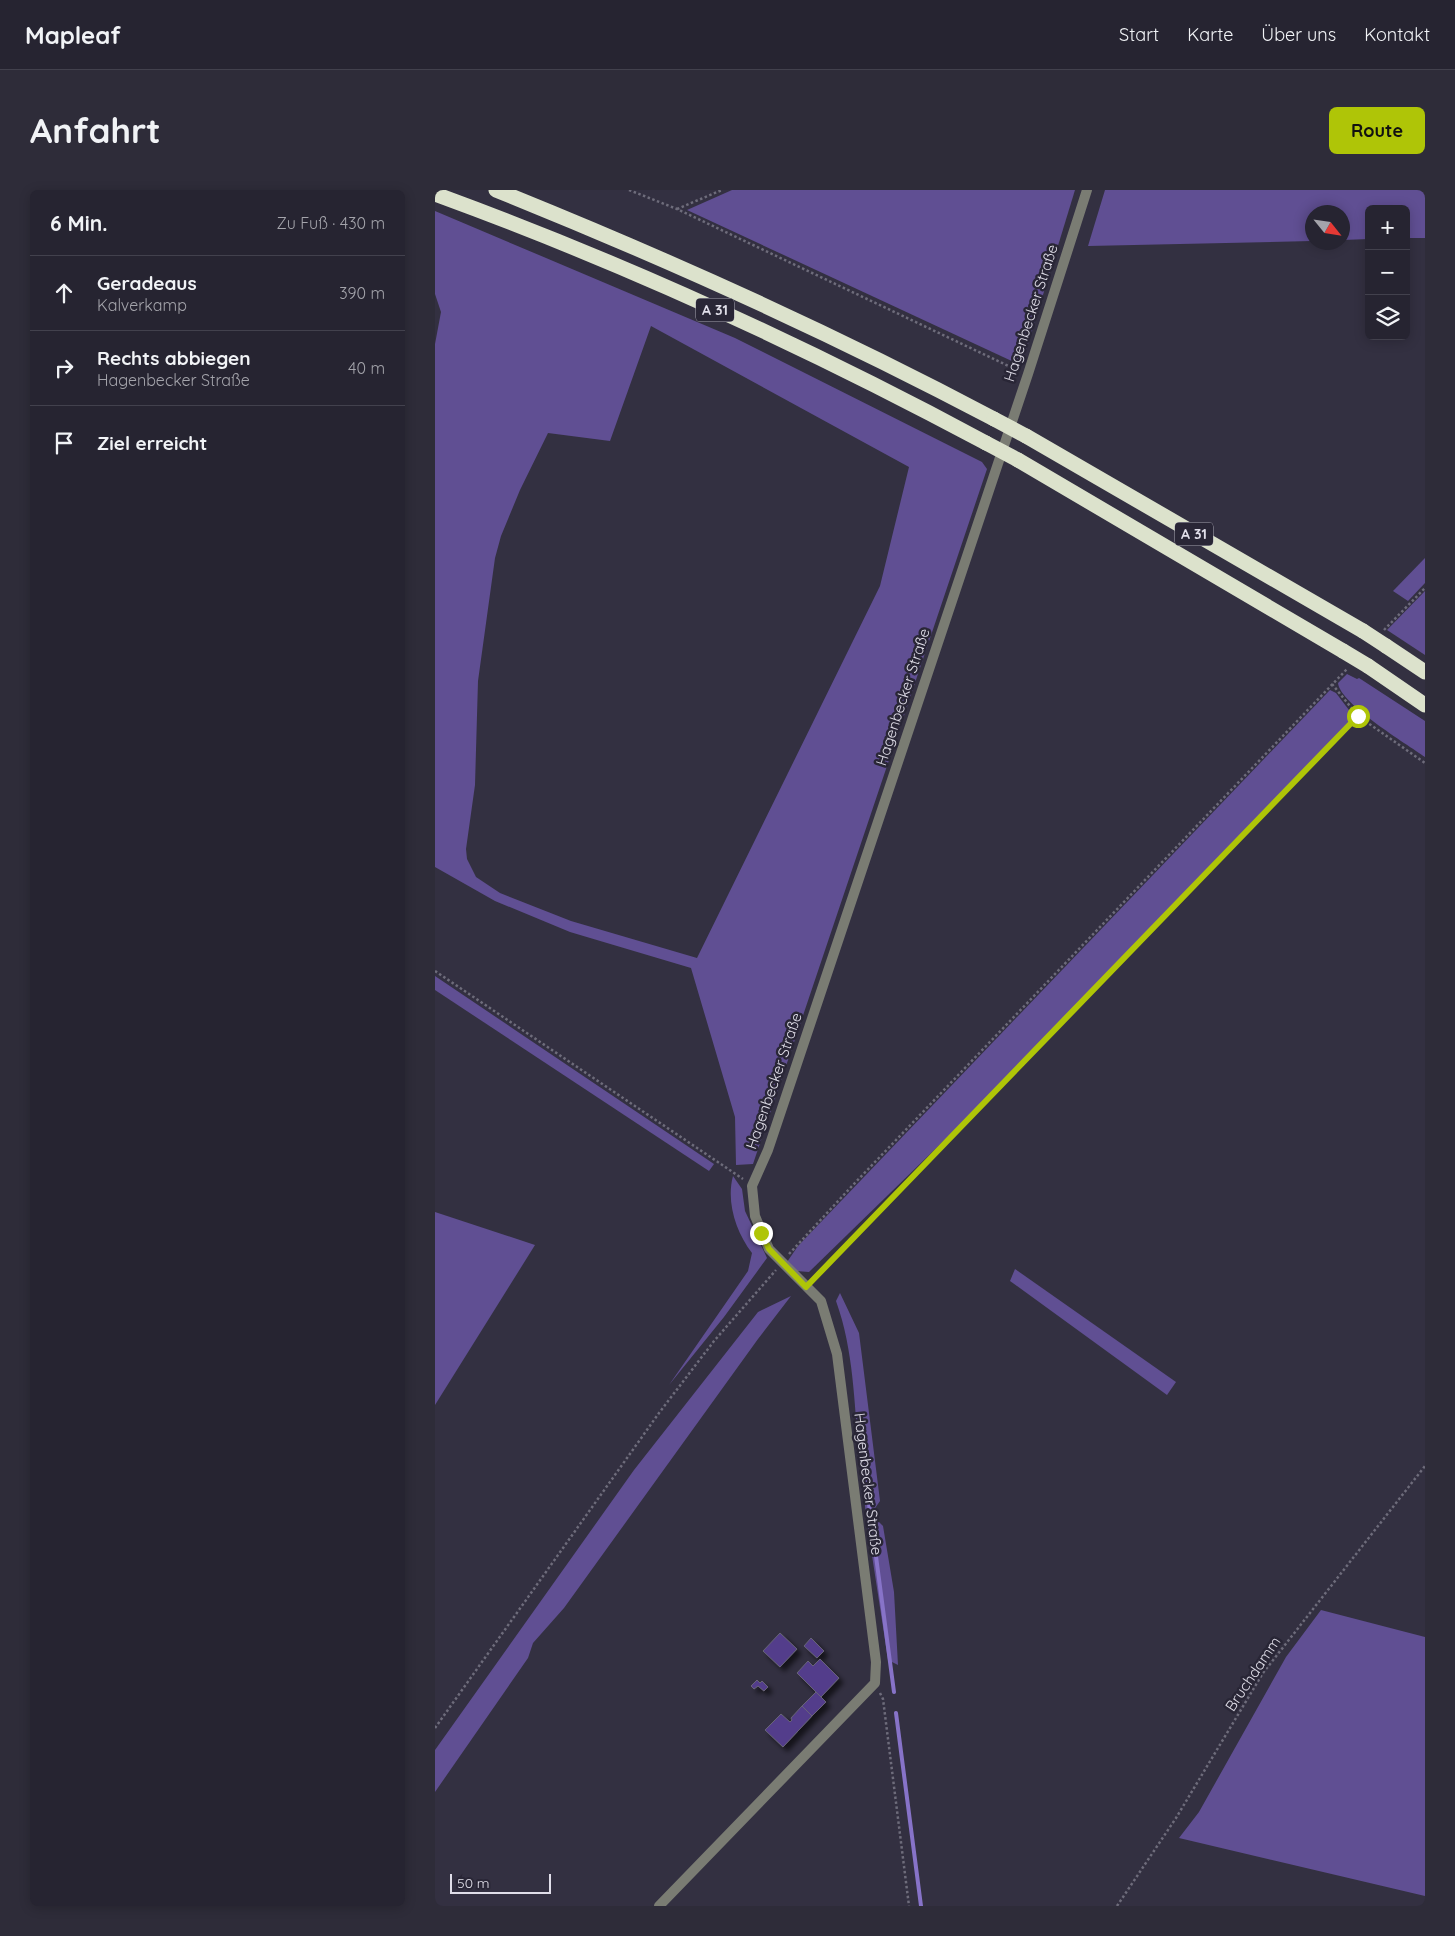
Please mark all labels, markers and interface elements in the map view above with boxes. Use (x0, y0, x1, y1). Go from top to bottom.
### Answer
text: Mapleaf (25, 20, 121, 50)
text: Start (1119, 23, 1159, 46)
text: Karte (1187, 23, 1233, 46)
text: Über uns (1261, 23, 1336, 46)
text: Kontakt (1364, 23, 1430, 46)
button: Route (1329, 107, 1425, 154)
text: Anfahrt (30, 108, 161, 152)
north arrow (1305, 205, 1350, 250)
map controls (1365, 205, 1410, 340)
button: + (1365, 205, 1410, 250)
text: 6 Min. (50, 210, 107, 236)
text: Zu Fuß · 430 m (277, 213, 385, 233)
street label: Hagenbecker Straße (999, 242, 1062, 384)
button: − (1365, 250, 1410, 295)
text: Geradeaus (97, 271, 197, 295)
icon: ahead (50, 279, 78, 307)
text: 390 m (339, 283, 385, 303)
text: Kalverkamp (97, 295, 187, 315)
button: layers (1365, 295, 1410, 340)
road number: A 31 (696, 298, 734, 322)
text: Rechts abbiegen (97, 346, 250, 370)
icon: right (50, 354, 78, 382)
text: 40 m (348, 358, 385, 378)
text: Hagenbecker Straße (97, 370, 250, 390)
icon: arrive (50, 429, 78, 457)
text: Ziel erreicht (97, 431, 207, 455)
road number: A 31 (1175, 522, 1213, 546)
street label: Hagenbecker Straße (871, 626, 934, 768)
route start (1347, 705, 1370, 728)
street label: Hagenbecker Straße (741, 1010, 806, 1152)
route end (750, 1222, 773, 1245)
street label: Hagenbecker Straße (850, 1412, 887, 1556)
street label: Bruchdamm (1221, 1633, 1284, 1715)
scale bar (450, 1871, 551, 1894)
text: 50 m (457, 1874, 490, 1892)

